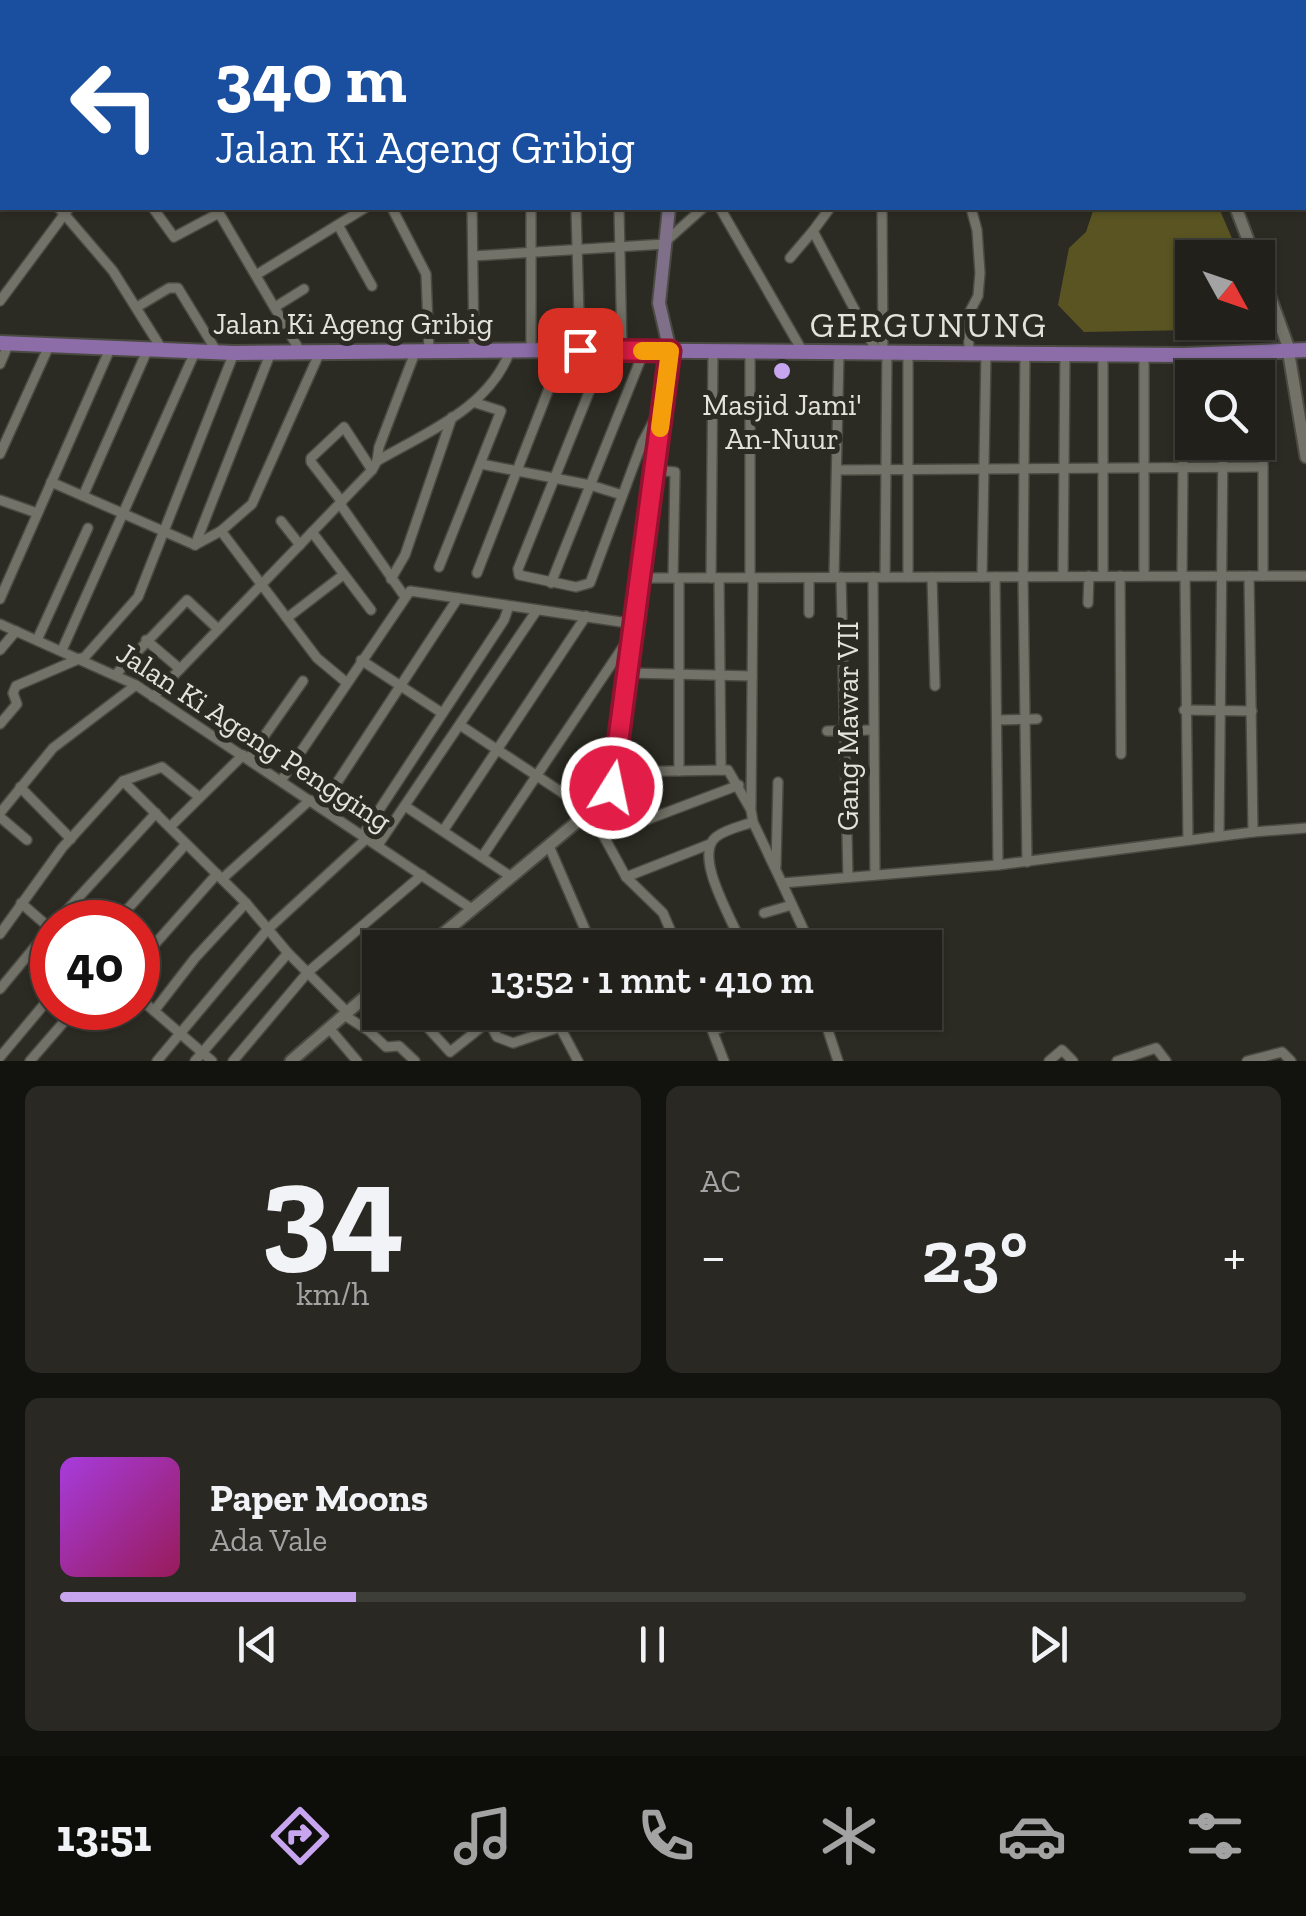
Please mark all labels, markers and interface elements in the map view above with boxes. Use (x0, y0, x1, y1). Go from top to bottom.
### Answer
text: 340 m (215, 36, 407, 120)
icon: left (50, 40, 180, 170)
text: Jalan Ki Ageng Gribig (215, 121, 635, 175)
north arrow (1175, 240, 1275, 340)
map controls (1175, 240, 1275, 460)
district label: GERGUNUNG (810, 304, 1048, 346)
street label: Jalan Ki Ageng Gribig (213, 306, 493, 342)
pin (538, 308, 623, 393)
icon: arrive (553, 323, 608, 378)
marker: Masjid Jami' An-Nuur (771, 360, 793, 382)
button: search (1175, 360, 1275, 460)
place label: Masjid Jami' An-Nuur (702, 387, 862, 457)
street label: Gang Mawar VII (830, 621, 866, 831)
street label: Jalan Ki Ageng Pengging (110, 635, 398, 839)
position arrow (560, 736, 664, 840)
speed limit sign: 40 (30, 900, 160, 1030)
text: 13:52 · 1 mnt · 410 m (490, 957, 814, 1003)
text: 34 (261, 1132, 404, 1288)
text: AC (701, 1162, 741, 1200)
text: 23° (921, 1211, 1028, 1301)
text: − (701, 1223, 726, 1289)
text: + (1223, 1223, 1246, 1289)
text: km/h (296, 1275, 369, 1313)
text: Paper Moons (210, 1475, 428, 1521)
text: Ada Vale (210, 1521, 327, 1559)
icon: previous (230, 1617, 285, 1672)
icon: pause (625, 1617, 680, 1672)
icon: next (1021, 1617, 1076, 1672)
icon: directions (265, 1801, 335, 1871)
icon: music (448, 1801, 518, 1871)
icon: phone (631, 1801, 701, 1871)
icon: climate (814, 1801, 884, 1871)
icon: car (997, 1801, 1067, 1871)
icon: filters (1180, 1801, 1250, 1871)
text: 13:51 (57, 1809, 152, 1863)

